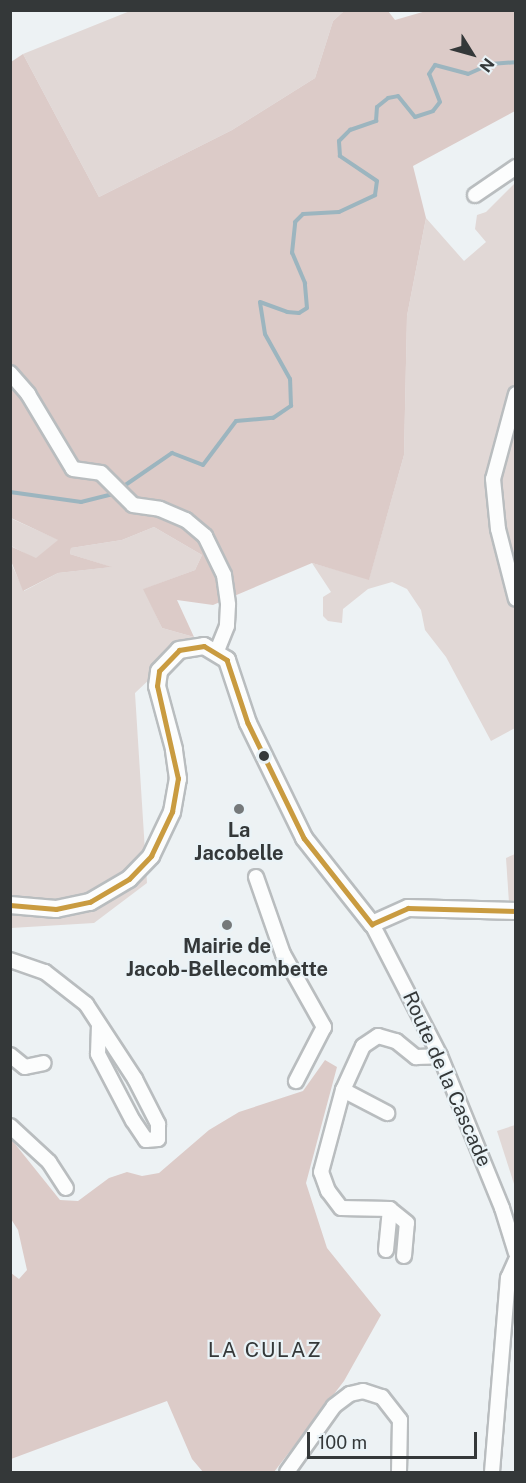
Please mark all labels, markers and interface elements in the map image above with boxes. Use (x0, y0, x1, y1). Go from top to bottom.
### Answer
north arrow (442, 24, 502, 84)
text: N (475, 54, 498, 76)
unlabelled marker (258, 750, 270, 762)
marker: La Jacobelle (232, 802, 246, 816)
place label: La Jacobelle (194, 819, 284, 866)
marker: Mairie de Jacob-Bellecombette (220, 918, 234, 932)
place label: Mairie de Jacob-Bellecombette (126, 934, 328, 981)
street label: Route de la Cascade (397, 988, 497, 1170)
district label: LA CULAZ (208, 1337, 322, 1363)
scale bar (310, 1420, 480, 1458)
text: 100 m (318, 1432, 367, 1453)

